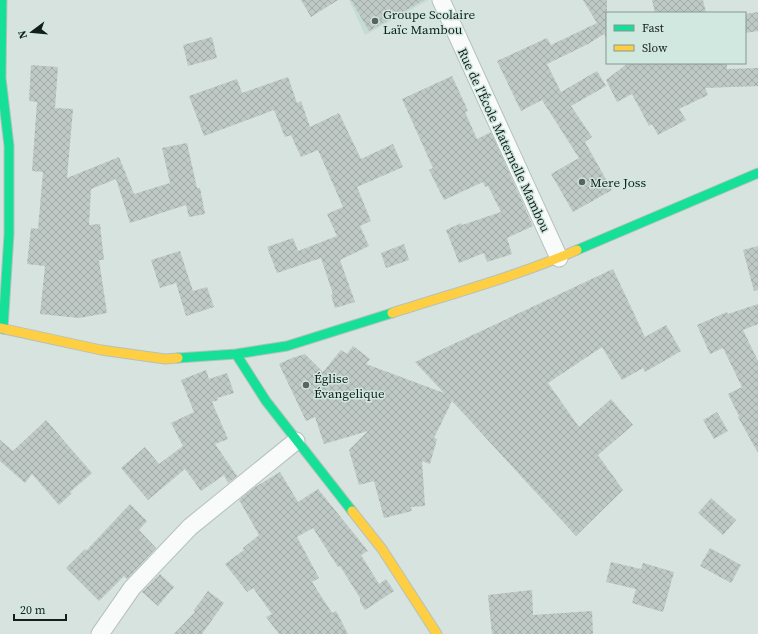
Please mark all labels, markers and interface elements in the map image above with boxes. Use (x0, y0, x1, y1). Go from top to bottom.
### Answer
place label: Groupe Scolaire Laïc Mambou (383, 6, 476, 38)
north arrow (12, 12, 52, 52)
legend (606, 12, 746, 64)
marker: Groupe Scolaire Laïc Mambou (370, 16, 380, 26)
text: Fast (642, 20, 664, 36)
text: N (15, 29, 31, 41)
text: Slow (642, 40, 668, 56)
street label: Rue de l'École Maternelle Mambou (454, 45, 554, 235)
place label: Mere Joss (590, 174, 647, 191)
marker: Mere Joss (577, 177, 587, 187)
place label: Église Évangelique (314, 370, 385, 402)
marker: Église Évangelique (301, 380, 311, 390)
scale bar (14, 596, 66, 622)
text: 20 m (20, 602, 46, 618)

